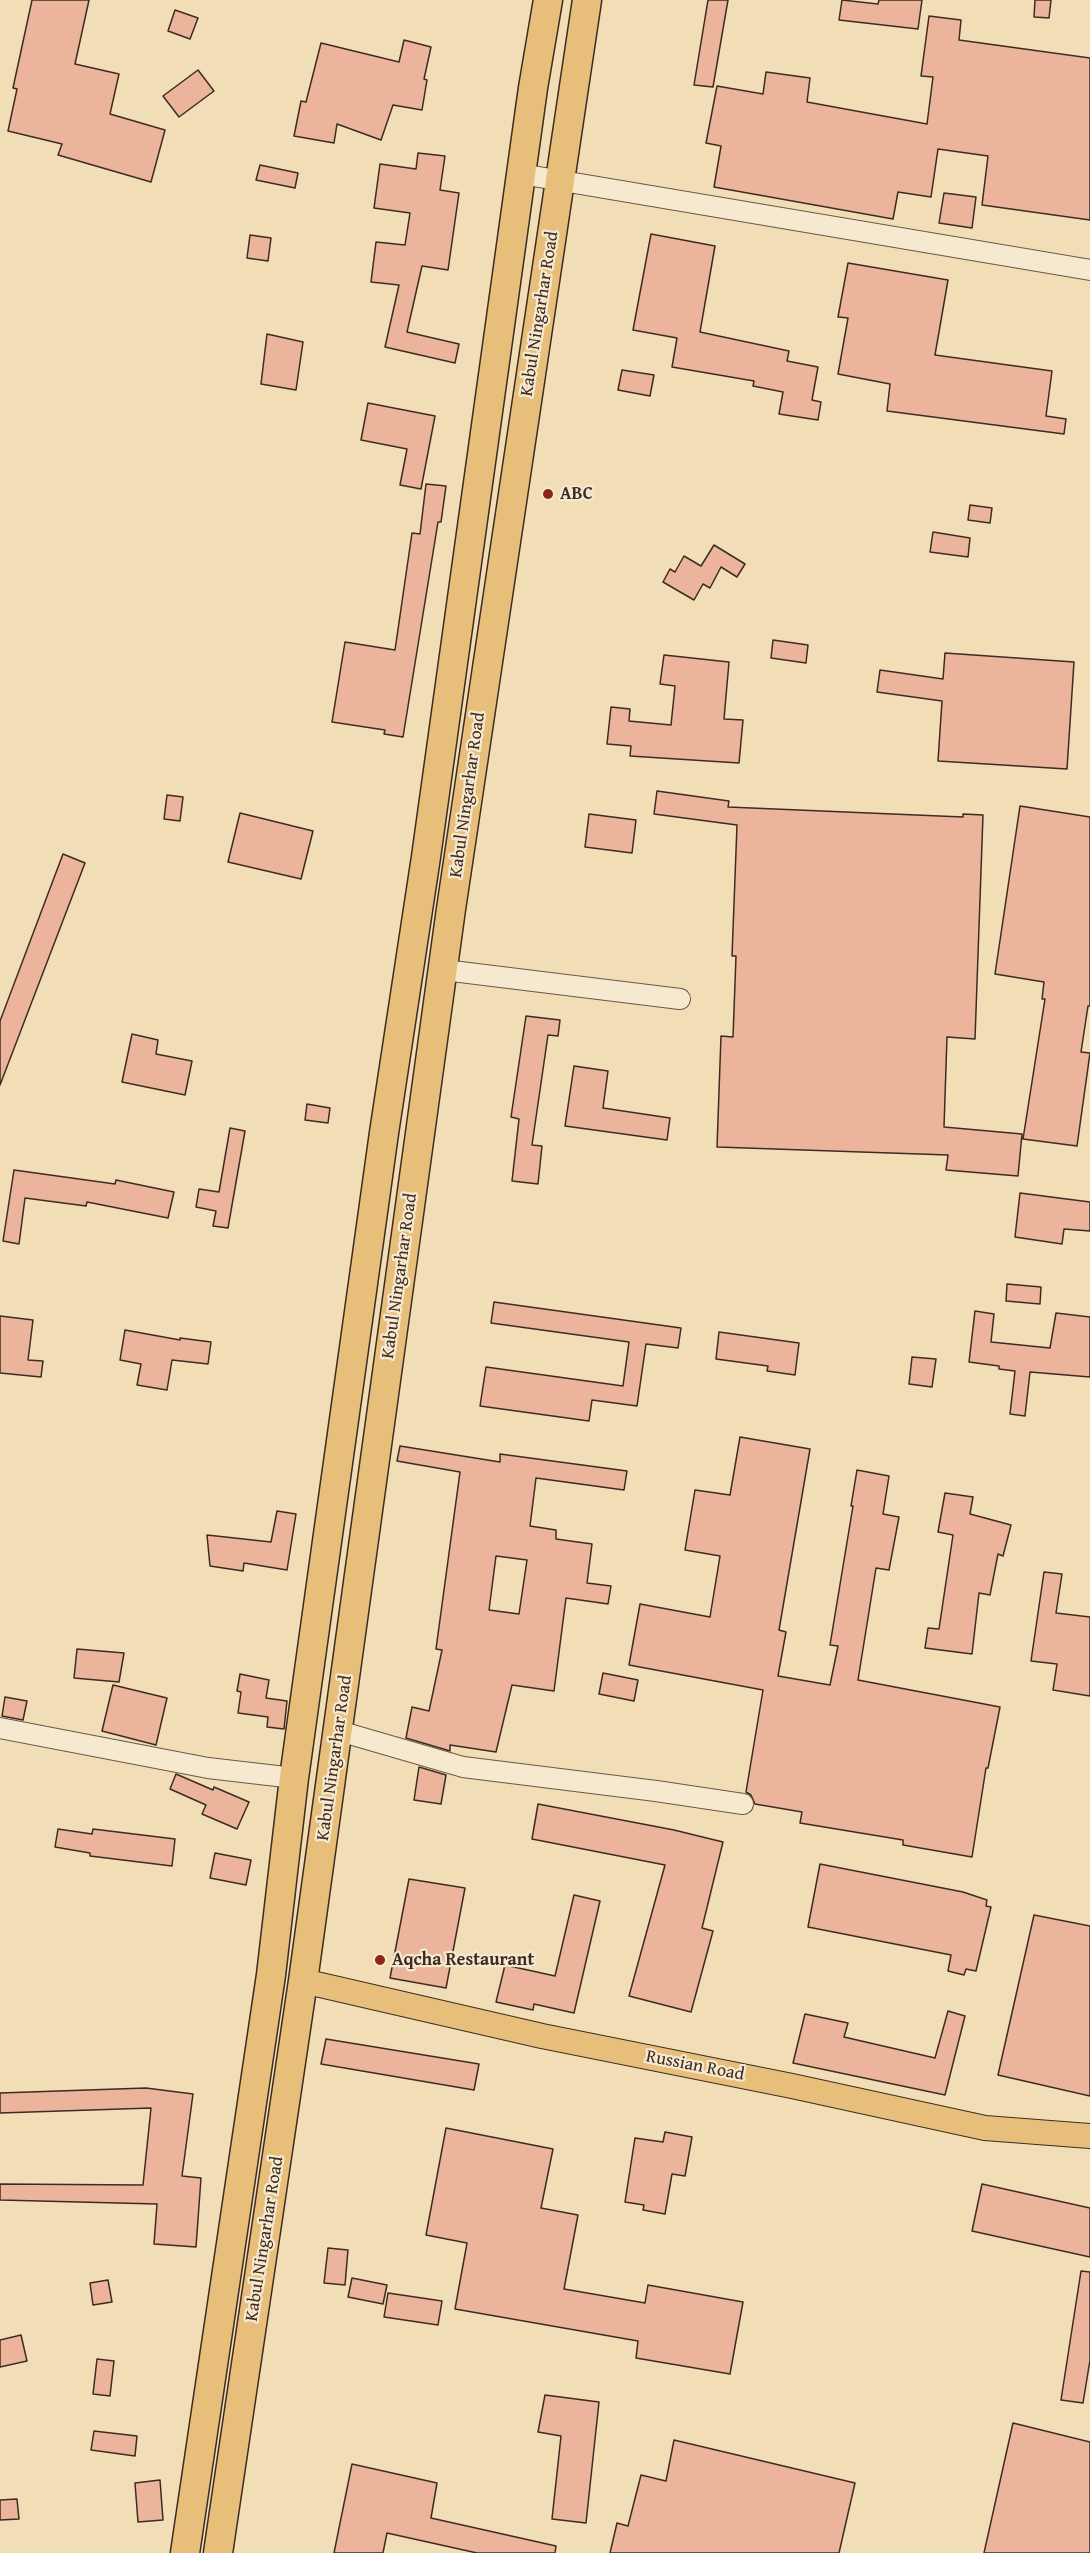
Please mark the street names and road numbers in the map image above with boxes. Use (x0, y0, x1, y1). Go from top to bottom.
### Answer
street label: Kabul Ningarhar Road (516, 230, 564, 398)
street label: Kabul Ningarhar Road (446, 711, 490, 879)
street label: Kabul Ningarhar Road (378, 1192, 422, 1360)
street label: Kabul Ningarhar Road (313, 1674, 357, 1842)
street label: Russian Road (644, 2046, 746, 2086)
street label: Kabul Ningarhar Road (241, 2155, 289, 2323)

